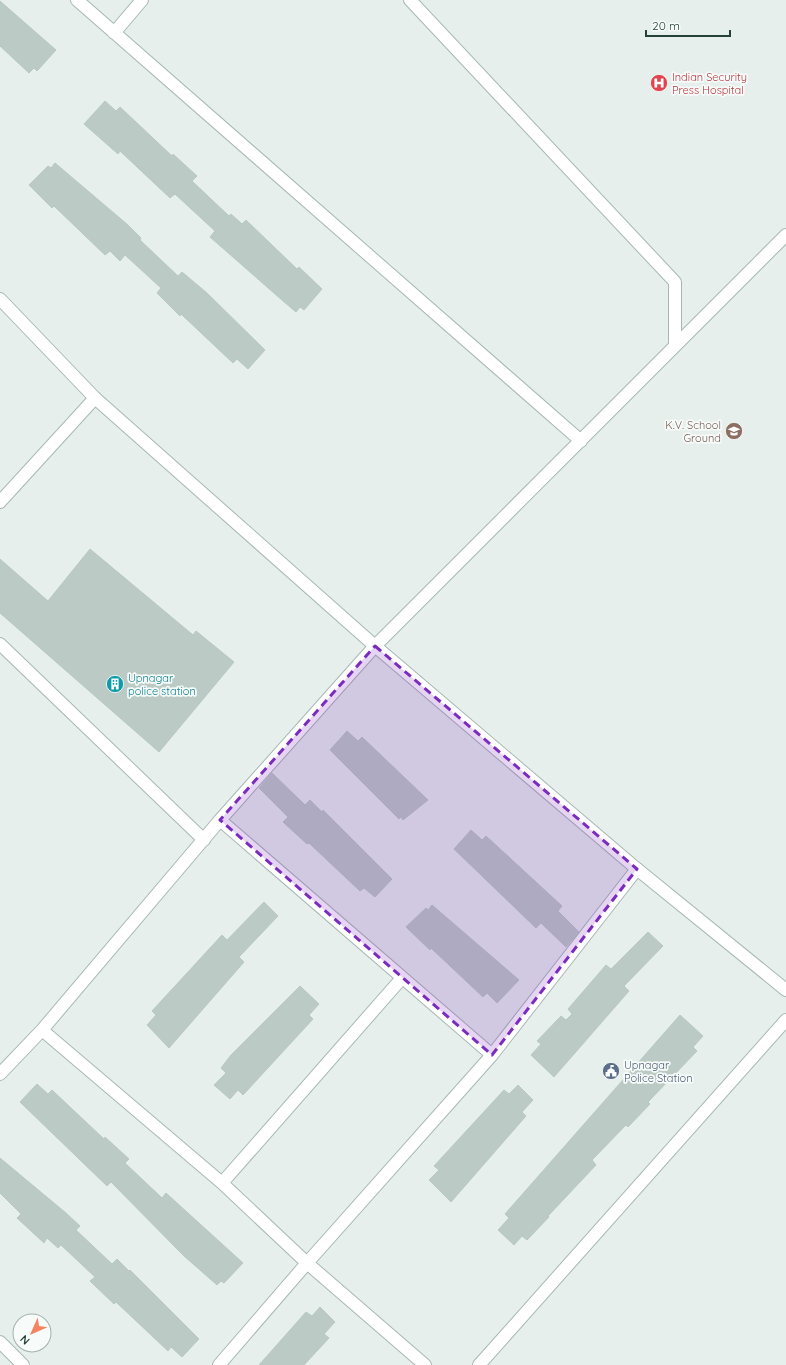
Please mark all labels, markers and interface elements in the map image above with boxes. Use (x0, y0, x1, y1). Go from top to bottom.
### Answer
scale bar (646, 12, 730, 38)
text: 20 m (652, 18, 680, 33)
place label: Indian Security Press Hospital (672, 70, 747, 97)
hospital icon: Indian Security Press Hospital (649, 73, 669, 93)
place label: K.V. School Ground (665, 418, 721, 445)
school or university icon: K.V. School Ground (724, 421, 744, 441)
place label: Upnagar police station (128, 671, 196, 698)
building icon: Upnagar police station (105, 674, 125, 694)
place label: Upnagar Police Station (624, 1058, 693, 1085)
public building icon: Upnagar Police Station (601, 1061, 621, 1081)
north arrow (12, 1313, 52, 1353)
text: N (17, 1332, 33, 1348)

